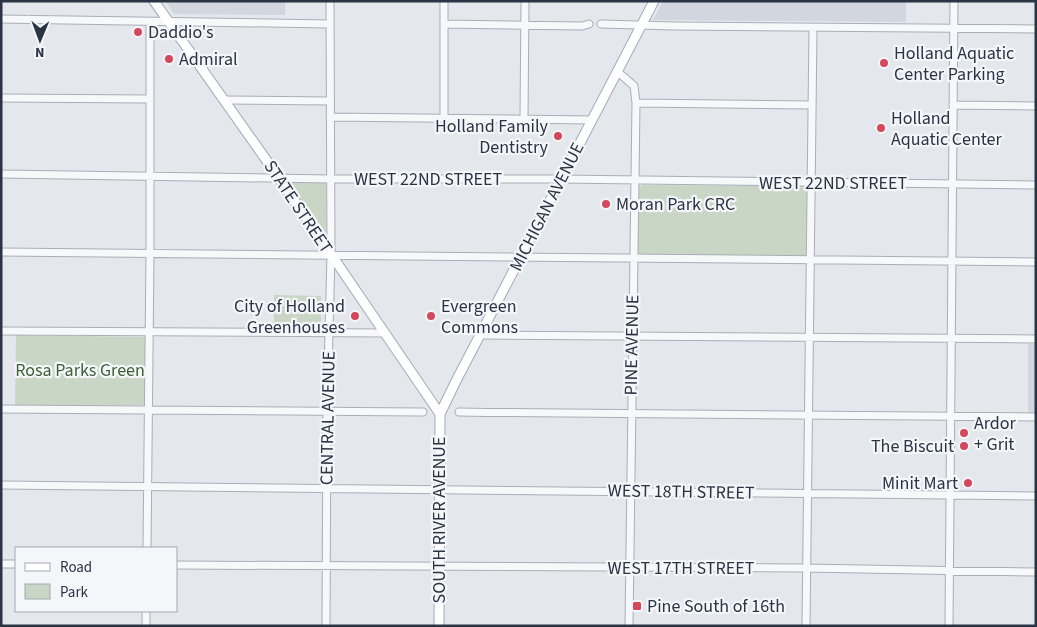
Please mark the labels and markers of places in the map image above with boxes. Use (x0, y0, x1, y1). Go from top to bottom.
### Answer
place label: Daddio's (148, 20, 213, 45)
marker: Daddio's (132, 26, 144, 38)
place label: Holland Aquatic Center Parking (894, 41, 1014, 87)
place label: Admiral (179, 47, 238, 72)
marker: Admiral (163, 53, 175, 65)
marker: Holland Aquatic Center Parking (878, 57, 890, 69)
place label: Holland Aquatic Center (891, 106, 1003, 152)
place label: Holland Family Dentistry (435, 114, 549, 160)
marker: Holland Aquatic Center (875, 122, 887, 134)
marker: Holland Family Dentistry (552, 130, 564, 142)
place label: Moran Park CRC (616, 192, 735, 217)
marker: Moran Park CRC (600, 198, 612, 210)
place label: City of Holland Greenhouses (234, 294, 345, 340)
place label: Evergreen Commons (441, 294, 518, 340)
marker: City of Holland Greenhouses (349, 310, 361, 322)
marker: Evergreen Commons (425, 310, 437, 322)
place label: Ardor + Grit (974, 411, 1017, 457)
marker: Ardor + Grit (958, 427, 970, 439)
place label: The Biscuit (871, 434, 954, 459)
marker: The Biscuit (958, 440, 970, 452)
place label: Minit Mart (882, 471, 958, 496)
marker: Minit Mart (962, 477, 974, 489)
place label: Pine South of 16th (647, 594, 785, 619)
marker: Pine South of 16th (631, 600, 643, 612)

